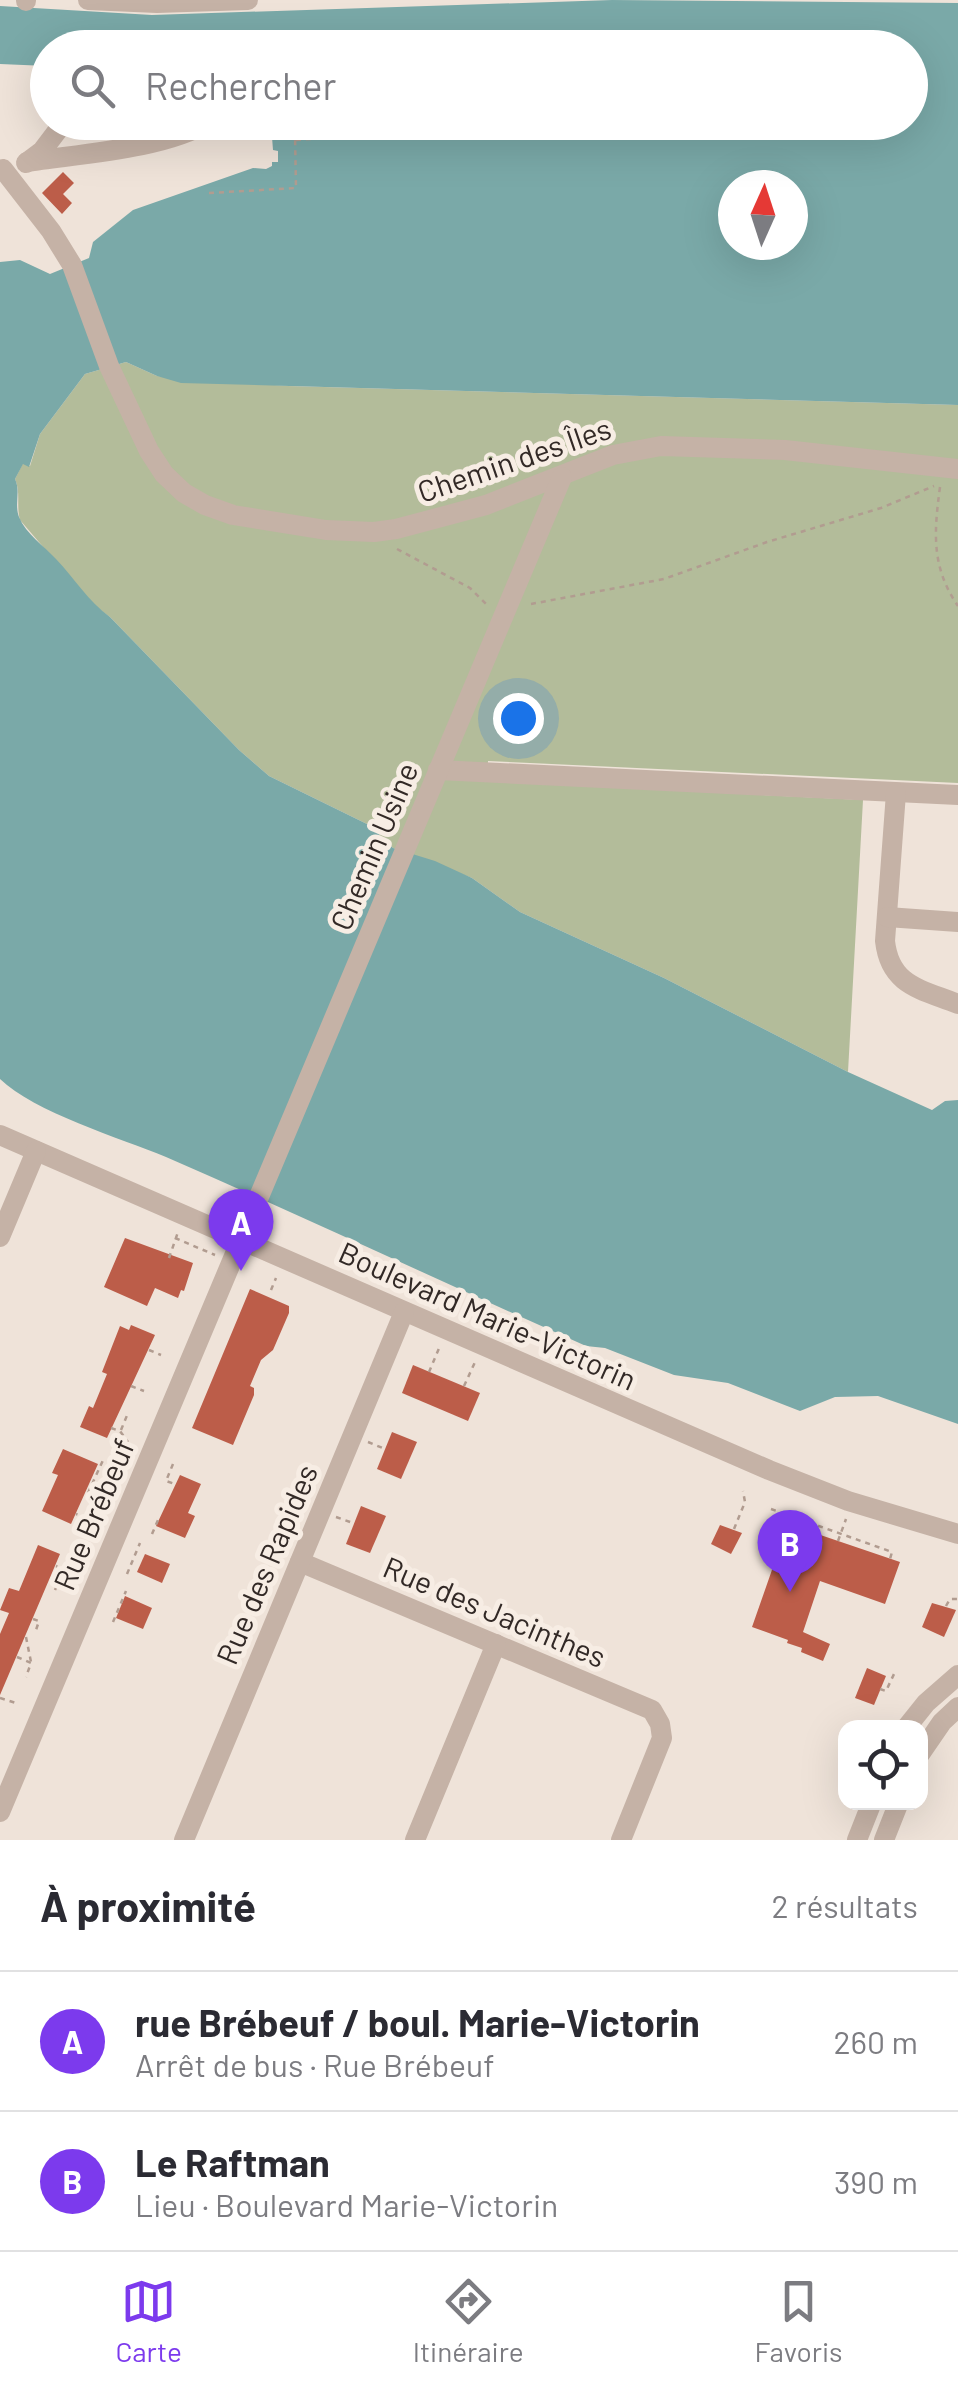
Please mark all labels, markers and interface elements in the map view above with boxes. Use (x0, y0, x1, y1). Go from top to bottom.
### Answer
search box (30, 30, 928, 140)
icon: search (65, 58, 120, 113)
text: Rechercher (145, 62, 336, 108)
north arrow (718, 170, 808, 260)
street label: Chemin des Îles (413, 409, 615, 509)
your location (493, 693, 544, 744)
street label: Chemin Usine (322, 757, 424, 935)
pin: A (208, 1188, 274, 1271)
street label: Boulevard Marie-Victorin (334, 1233, 642, 1397)
street label: Rue Brébeuf (45, 1433, 141, 1595)
street label: Rue des Rapides (208, 1459, 324, 1669)
pin: B (758, 1510, 822, 1592)
street label: Rue des Jacinthes (378, 1548, 612, 1674)
map controls (838, 1720, 928, 1810)
button: locate (838, 1720, 928, 1810)
text: À proximité (40, 1880, 256, 1930)
text: 2 résultats (771, 1886, 918, 1924)
text: rue Brébeuf / boul. Marie-Victorin (135, 1999, 700, 2045)
text: A (62, 2022, 83, 2060)
text: 260 m (833, 2022, 918, 2060)
text: Arrêt de bus · Rue Brébeuf (135, 2045, 495, 2083)
text: Le Raftman (135, 2139, 330, 2185)
text: B (63, 2162, 82, 2200)
text: 390 m (834, 2162, 918, 2200)
text: Lieu · Boulevard Marie-Victorin (135, 2185, 558, 2223)
tab: Carte (115, 2274, 182, 2368)
tab: Itinéraire (413, 2274, 524, 2368)
tab: Favoris (755, 2274, 843, 2368)

